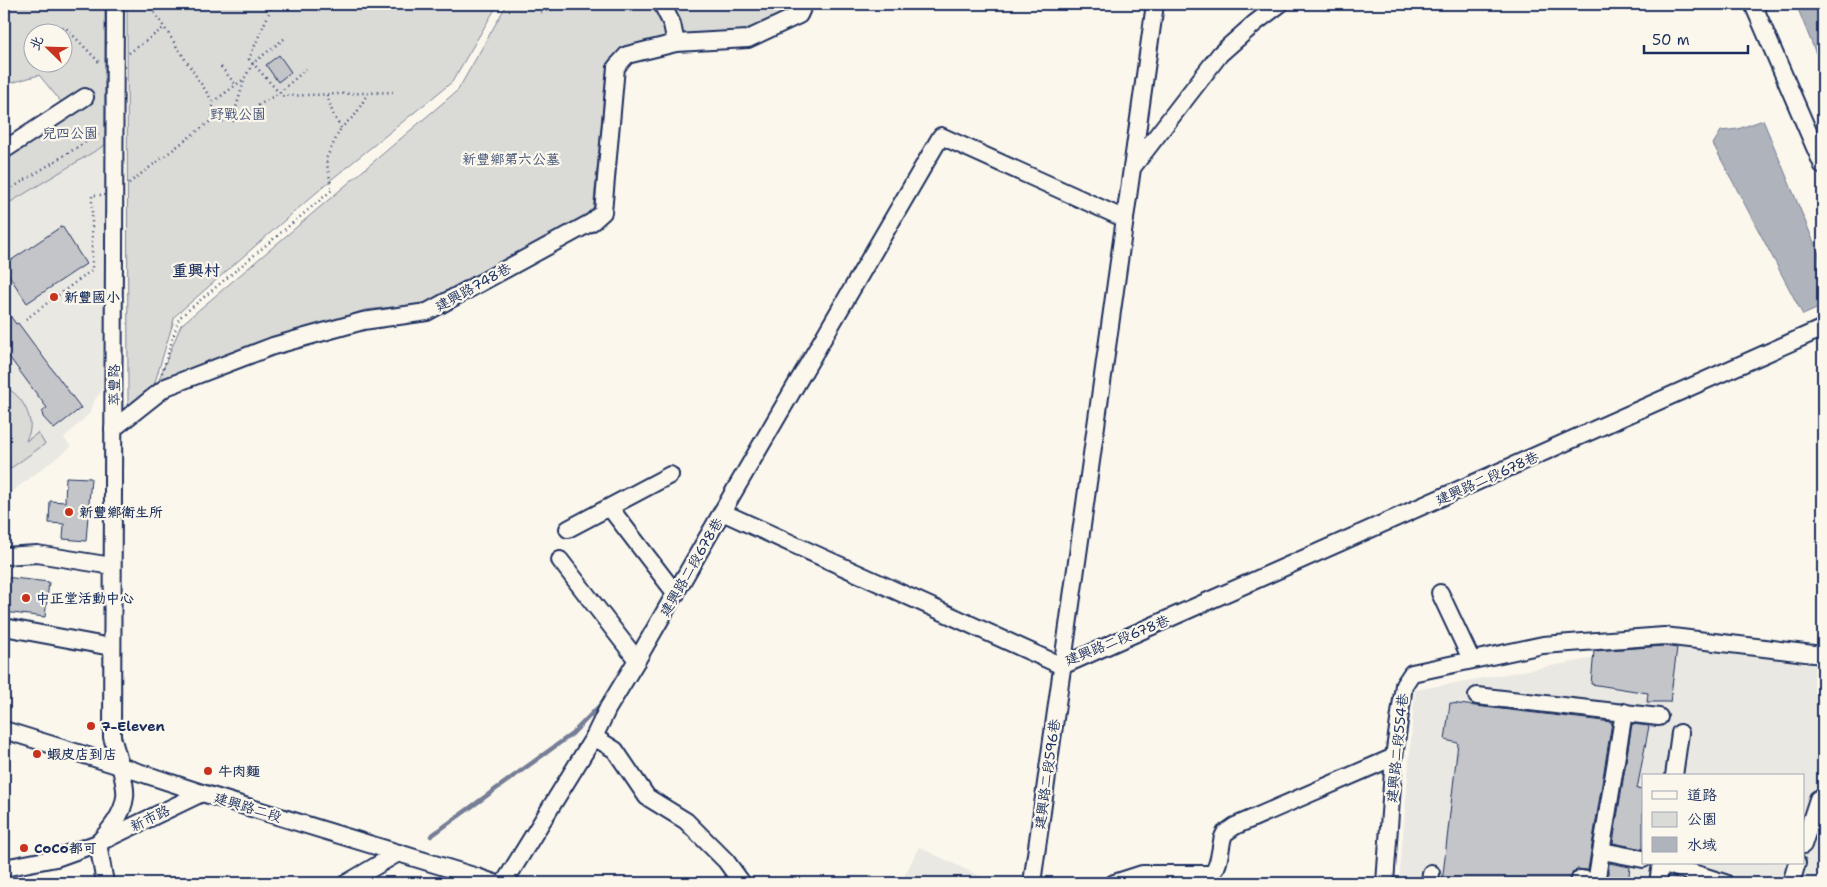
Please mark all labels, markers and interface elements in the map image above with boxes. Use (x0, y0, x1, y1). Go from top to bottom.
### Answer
north arrow (22, 22, 72, 72)
scale bar (1644, 22, 1748, 54)
text: 50 m (1652, 30, 1690, 50)
text: 北 (25, 33, 47, 53)
park label: 野戰公園 (210, 105, 266, 123)
park label: 兒四公園 (42, 124, 98, 142)
park label: 新豐鄉第六公墓 (462, 150, 560, 168)
street label: 建興路748巷 (432, 258, 515, 315)
district label: 重興村 (172, 260, 220, 281)
place label: 新豐國小 (64, 288, 120, 306)
marker: 新豐國小 (48, 291, 60, 303)
street label: 萃豐路 (105, 364, 123, 406)
street label: 建興路二段678巷 (1433, 447, 1542, 509)
place label: 新豐鄉衛生所 (79, 503, 163, 521)
marker: 新豐鄉衛生所 (63, 506, 75, 518)
street label: 建興路二段678巷 (655, 513, 727, 620)
place label: 中正堂活動中心 (36, 589, 134, 607)
marker: 中正堂活動中心 (20, 592, 32, 604)
street label: 建興路二段678巷 (1062, 610, 1173, 669)
street label: 建興路二段554巷 (1382, 691, 1412, 804)
place label: 7-Eleven (101, 717, 165, 735)
street label: 建興路二段596巷 (1030, 717, 1064, 830)
marker: 7-Eleven (85, 720, 97, 732)
place label: 蝦皮店到店 (47, 745, 117, 763)
marker: 蝦皮店到店 (31, 748, 43, 760)
place label: 牛肉麵 (218, 762, 260, 780)
marker: 牛肉麵 (202, 765, 214, 777)
legend (1642, 774, 1804, 864)
text: 道路 (1687, 785, 1717, 805)
street label: 建興路二段 (212, 788, 284, 826)
street label: 新市路 (127, 801, 173, 835)
text: 公園 (1687, 809, 1717, 829)
text: 水域 (1687, 835, 1717, 855)
place label: CoCo都可 (34, 839, 97, 857)
marker: CoCo都可 (18, 842, 30, 854)

